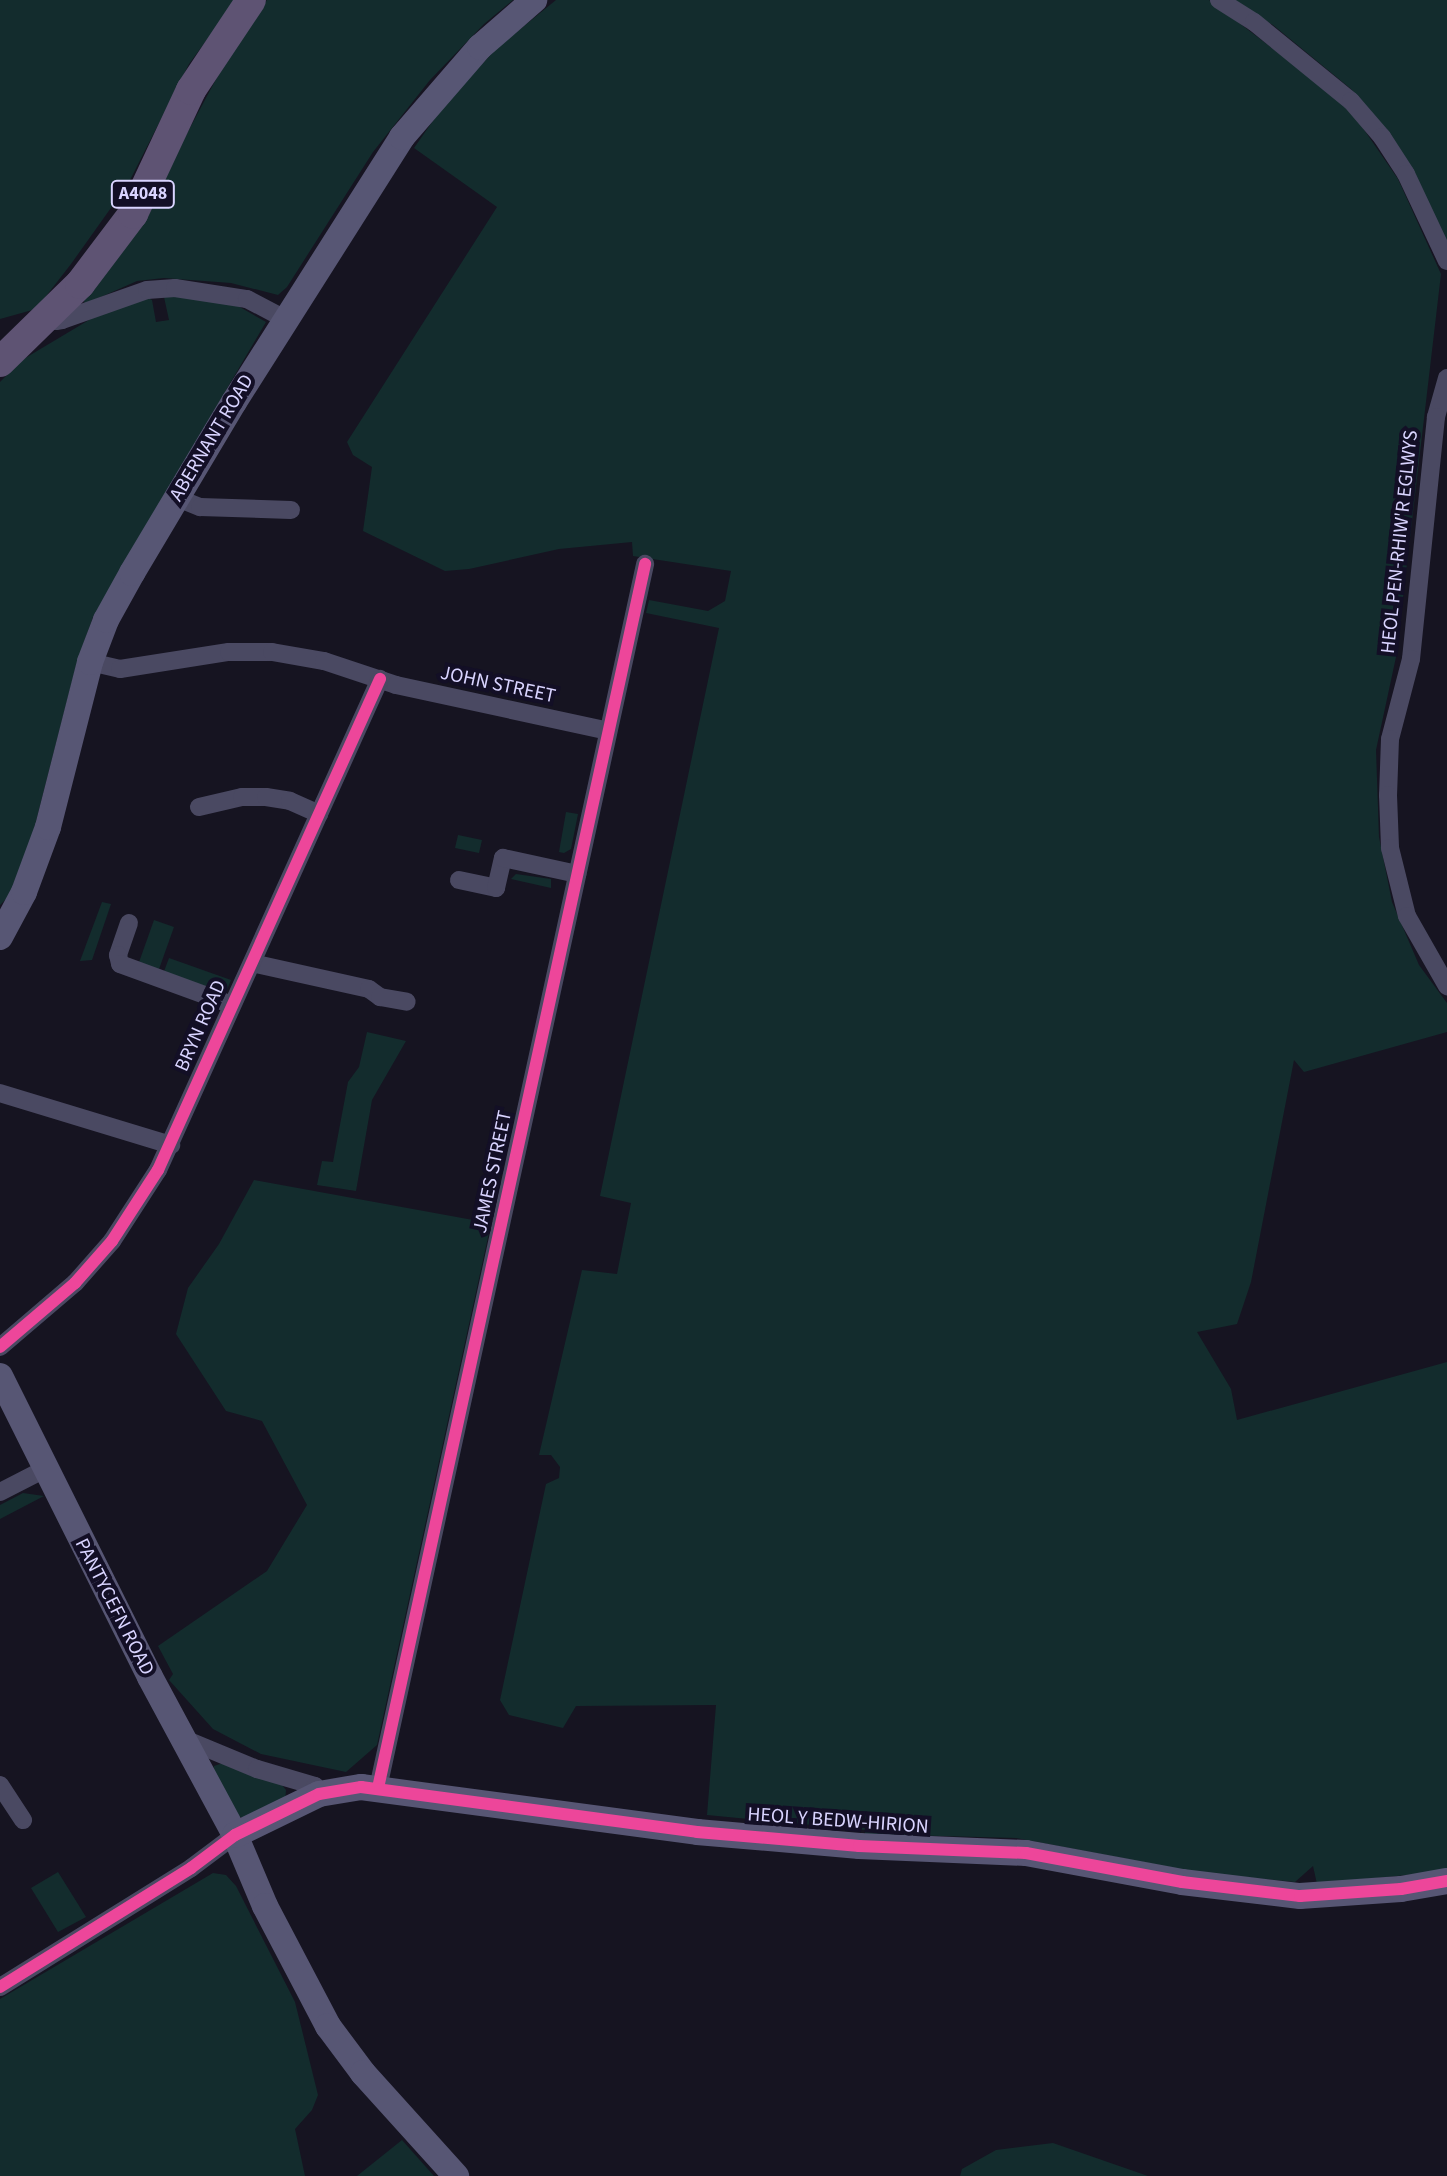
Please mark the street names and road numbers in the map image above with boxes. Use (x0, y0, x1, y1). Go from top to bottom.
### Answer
road number: A4048 (109, 180, 177, 208)
street label: ABERNANT ROAD (165, 370, 259, 506)
street label: HEOL PEN-RHIW'R EGLWYS (1376, 429, 1424, 655)
street label: JOHN STREET (438, 661, 558, 709)
street label: BRYN ROAD (170, 977, 232, 1075)
street label: JAMES STREET (468, 1109, 518, 1235)
street label: PANTYCEFN ROAD (69, 1535, 159, 1679)
street label: HEOL Y BEDW-HIRION (747, 1803, 929, 1839)

